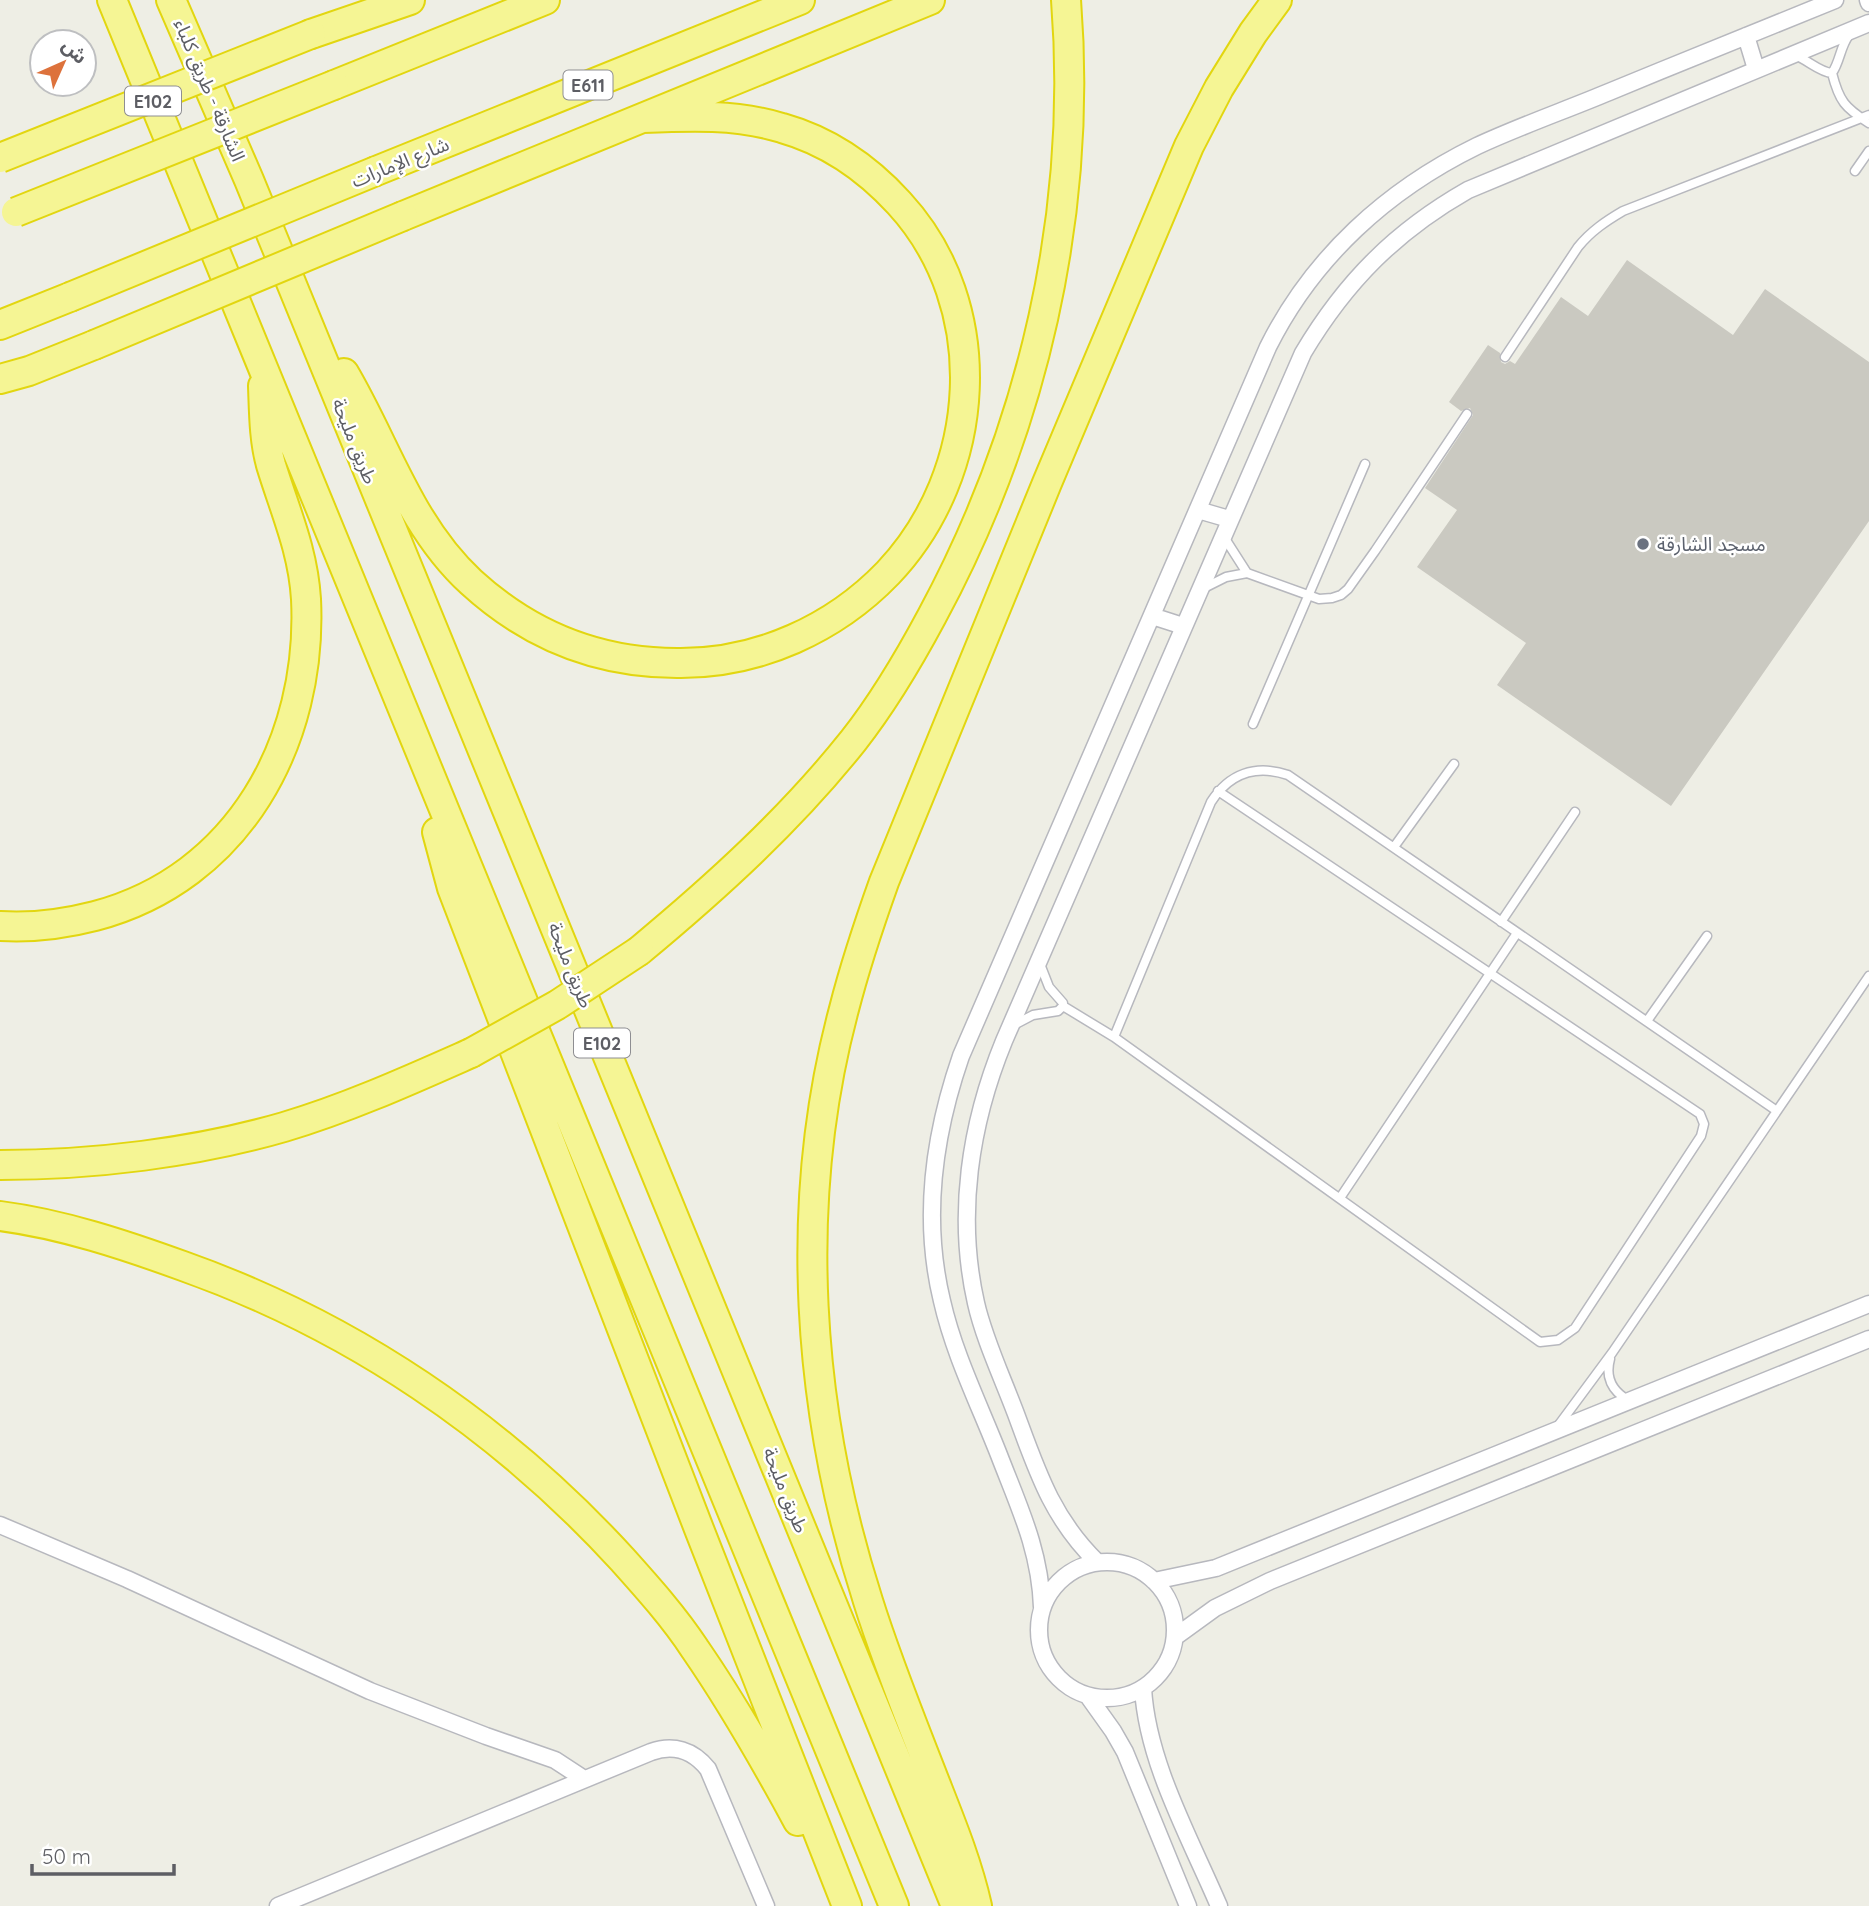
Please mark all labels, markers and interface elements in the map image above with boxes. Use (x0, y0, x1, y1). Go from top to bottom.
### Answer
street label: الشارقة - طريق كلباء (169, 15, 251, 165)
north arrow (28, 28, 98, 98)
text: ش (57, 33, 93, 69)
road number: E611 (564, 70, 612, 100)
road number: E102 (125, 86, 181, 116)
street label: شارع الإمارات (348, 132, 453, 194)
street label: طريق مليحة (327, 395, 383, 487)
place label: مسجد الشارقة (1657, 532, 1766, 556)
marker: مسجد الشارقة (1635, 536, 1651, 552)
street label: طريق مليحة (543, 919, 599, 1011)
road number: E102 (574, 1028, 630, 1058)
street label: طريق مليحة (758, 1444, 814, 1536)
scale bar (32, 1832, 173, 1876)
text: 50 m (42, 1843, 91, 1869)

